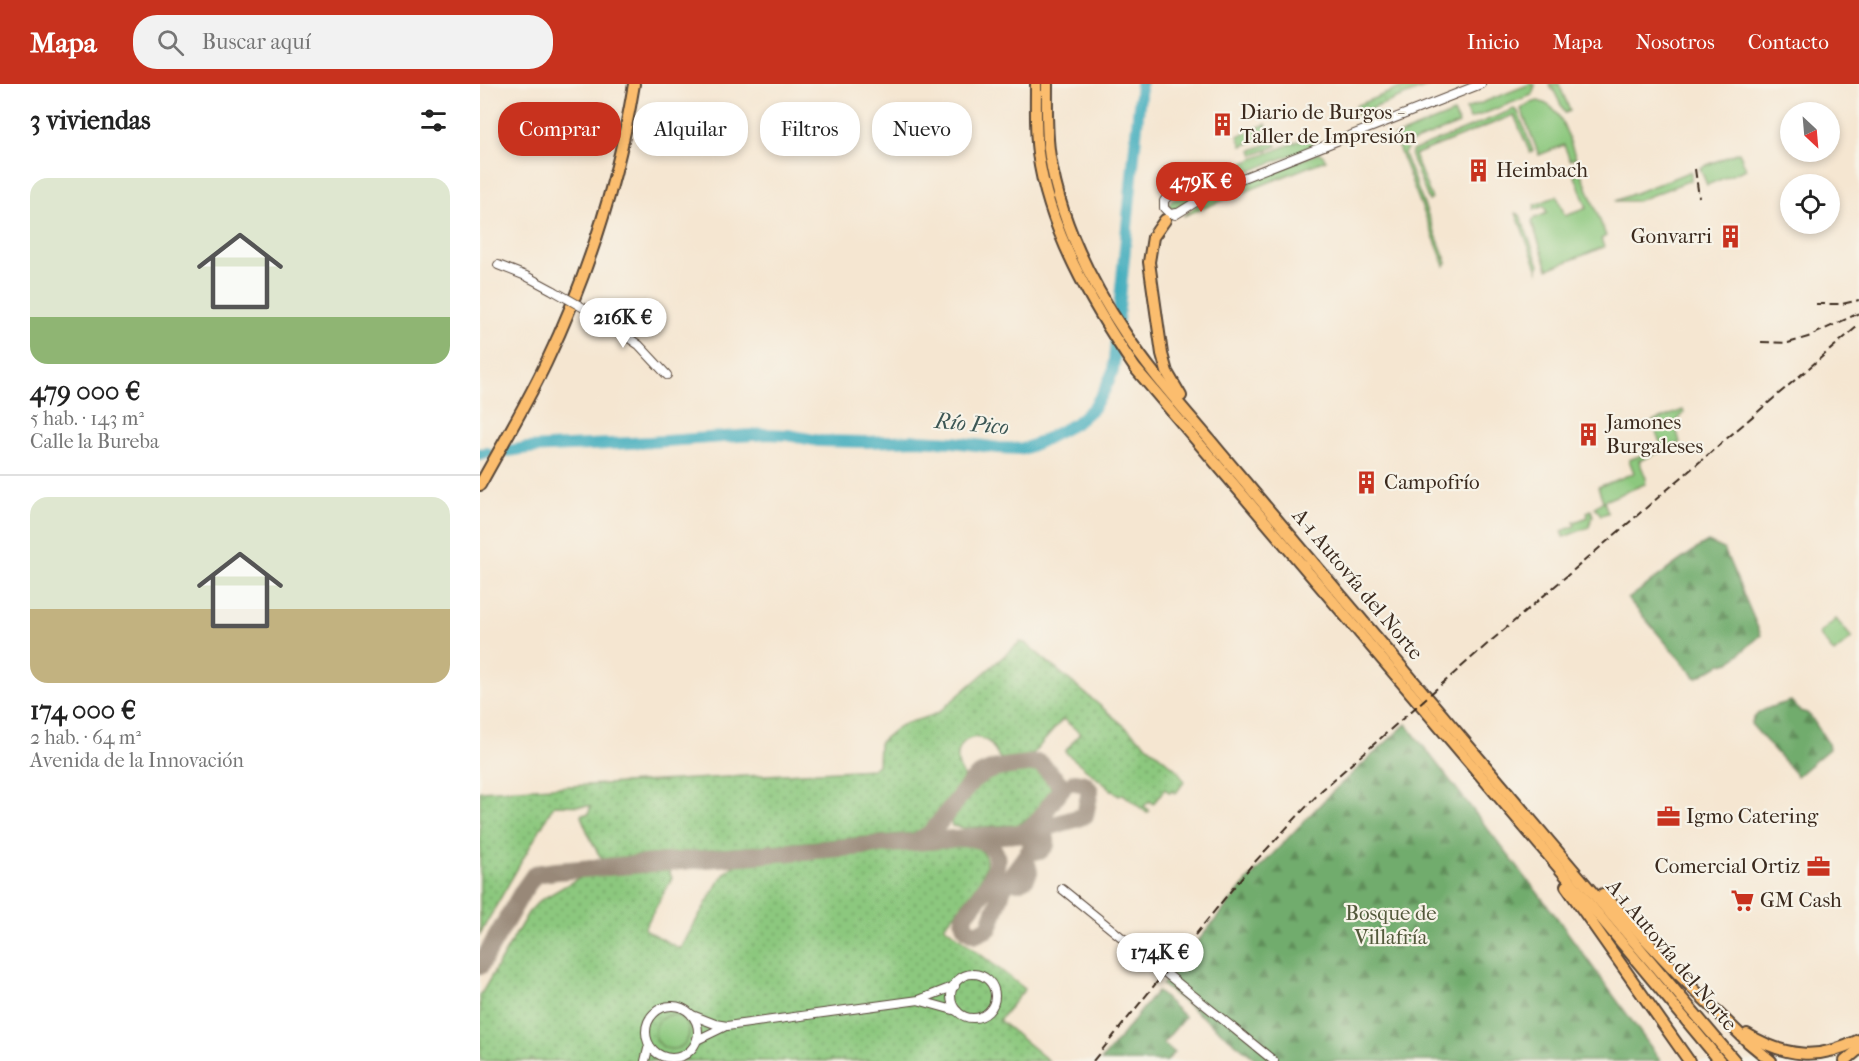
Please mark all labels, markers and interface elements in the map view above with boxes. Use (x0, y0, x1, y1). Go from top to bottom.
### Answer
search box (133, 15, 553, 69)
text: Mapa (30, 26, 97, 59)
icon: search (154, 26, 187, 59)
text: Buscar aquí (202, 29, 311, 55)
text: Inicio (1467, 30, 1519, 54)
text: Mapa (1552, 30, 1602, 54)
text: Nosotros (1635, 30, 1715, 54)
text: Contacto (1748, 30, 1829, 54)
place label: Diario de Burgos - Taller de Impresión (1240, 100, 1416, 148)
chip: Comprar (498, 102, 621, 156)
chip: Alquilar (633, 102, 748, 156)
chip: Filtros (760, 102, 860, 156)
chip: Nuevo (872, 102, 972, 156)
north arrow (1780, 102, 1840, 162)
map controls (1780, 102, 1840, 234)
icon: filters (417, 104, 450, 137)
text: 3 viviendas (30, 105, 151, 136)
building icon: Diario de Burgos - Taller de Impresión (1209, 111, 1235, 137)
building icon: Heimbach (1465, 157, 1491, 183)
place label: Heimbach (1496, 158, 1588, 182)
pin: 479K € (1152, 162, 1250, 213)
text: 479K € (1170, 170, 1232, 193)
button: locate (1780, 174, 1840, 234)
icon: home (186, 217, 294, 325)
building icon: Gonvarri (1717, 223, 1743, 249)
place label: Gonvarri (1631, 224, 1712, 248)
pin: 216K € (574, 298, 672, 349)
text: 216K € (594, 306, 652, 329)
text: 479 000 € (30, 376, 140, 407)
text: 5 hab. · 143 m² (30, 407, 144, 430)
water label: Río Pico (932, 408, 1010, 440)
place label: Jamones Burgaleses (1604, 410, 1704, 458)
building icon: Jamones Burgaleses (1575, 421, 1601, 447)
text: Calle la Bureba (30, 430, 159, 453)
building icon: Campofrío (1353, 469, 1379, 495)
place label: Campofrío (1384, 470, 1480, 494)
street label: A-1 Autovía del Norte (1287, 503, 1428, 664)
icon: home (186, 536, 294, 644)
text: 174 000 € (30, 695, 136, 726)
text: 2 hab. · 64 m² (30, 726, 141, 749)
text: Avenida de la Innovación (30, 749, 244, 772)
office icon: Igmo Catering (1655, 803, 1681, 829)
place label: Igmo Catering (1686, 804, 1819, 828)
office icon: Comercial Ortiz (1805, 853, 1831, 879)
place label: Comercial Ortiz (1655, 854, 1800, 878)
street label: A-1 Autovía del Norte (1601, 874, 1742, 1035)
supermarket icon: GM Cash (1729, 887, 1755, 913)
place label: GM Cash (1760, 888, 1842, 912)
park label: Bosque de Villafría (1345, 901, 1437, 949)
pin: 174K € (1111, 933, 1209, 984)
text: 174K € (1131, 941, 1189, 964)

